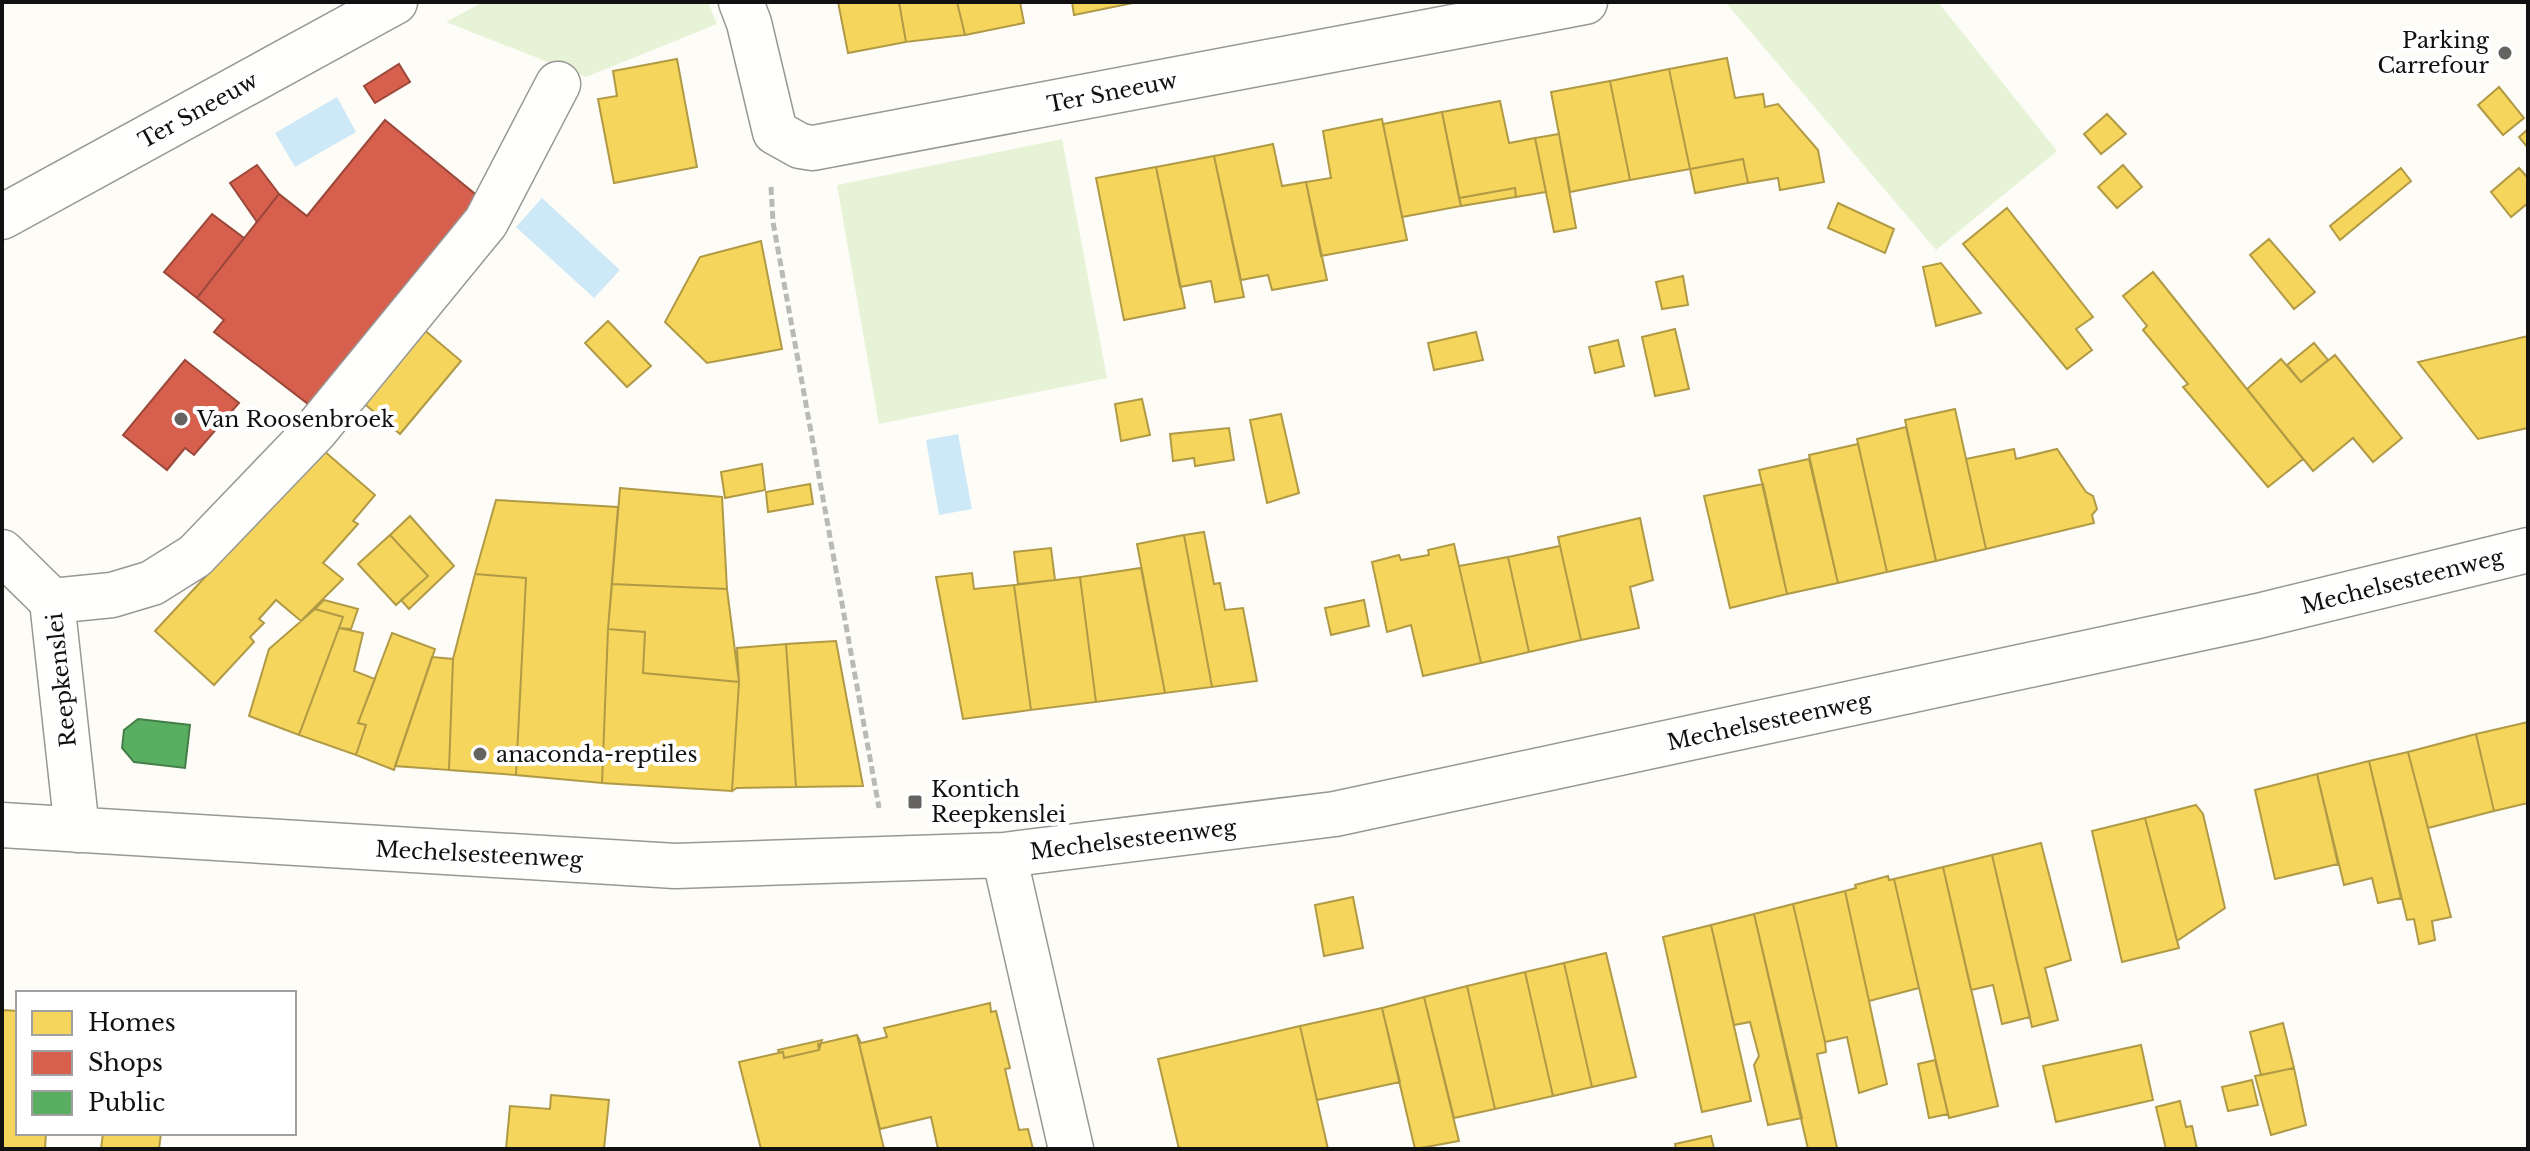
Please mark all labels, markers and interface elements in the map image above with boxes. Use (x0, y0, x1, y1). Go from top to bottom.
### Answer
place label: Parking Carrefour (2377, 27, 2490, 79)
marker: Parking Carrefour (2496, 44, 2514, 62)
street label: Ter Sneeuw (134, 66, 263, 154)
street label: Ter Sneeuw (1045, 67, 1180, 118)
place label: Van Roosenbroek (196, 406, 395, 433)
marker: Van Roosenbroek (172, 410, 190, 428)
street label: Mechelsesteenweg (2298, 543, 2507, 620)
street label: Reepkenslei (41, 611, 82, 749)
street label: Mechelsesteenweg (1665, 687, 1874, 756)
place label: anaconda-reptiles (496, 741, 697, 768)
marker: anaconda-reptiles (471, 745, 489, 763)
place label: Kontich Reepkenslei (931, 776, 1067, 828)
marker: Kontich Reepkenslei (906, 793, 924, 811)
street label: Mechelsesteenweg (1028, 813, 1239, 866)
street label: Mechelsesteenweg (375, 836, 584, 873)
legend (16, 991, 296, 1135)
text: Homes (88, 1008, 176, 1037)
text: Shops (88, 1048, 163, 1077)
text: Public (88, 1088, 165, 1117)

